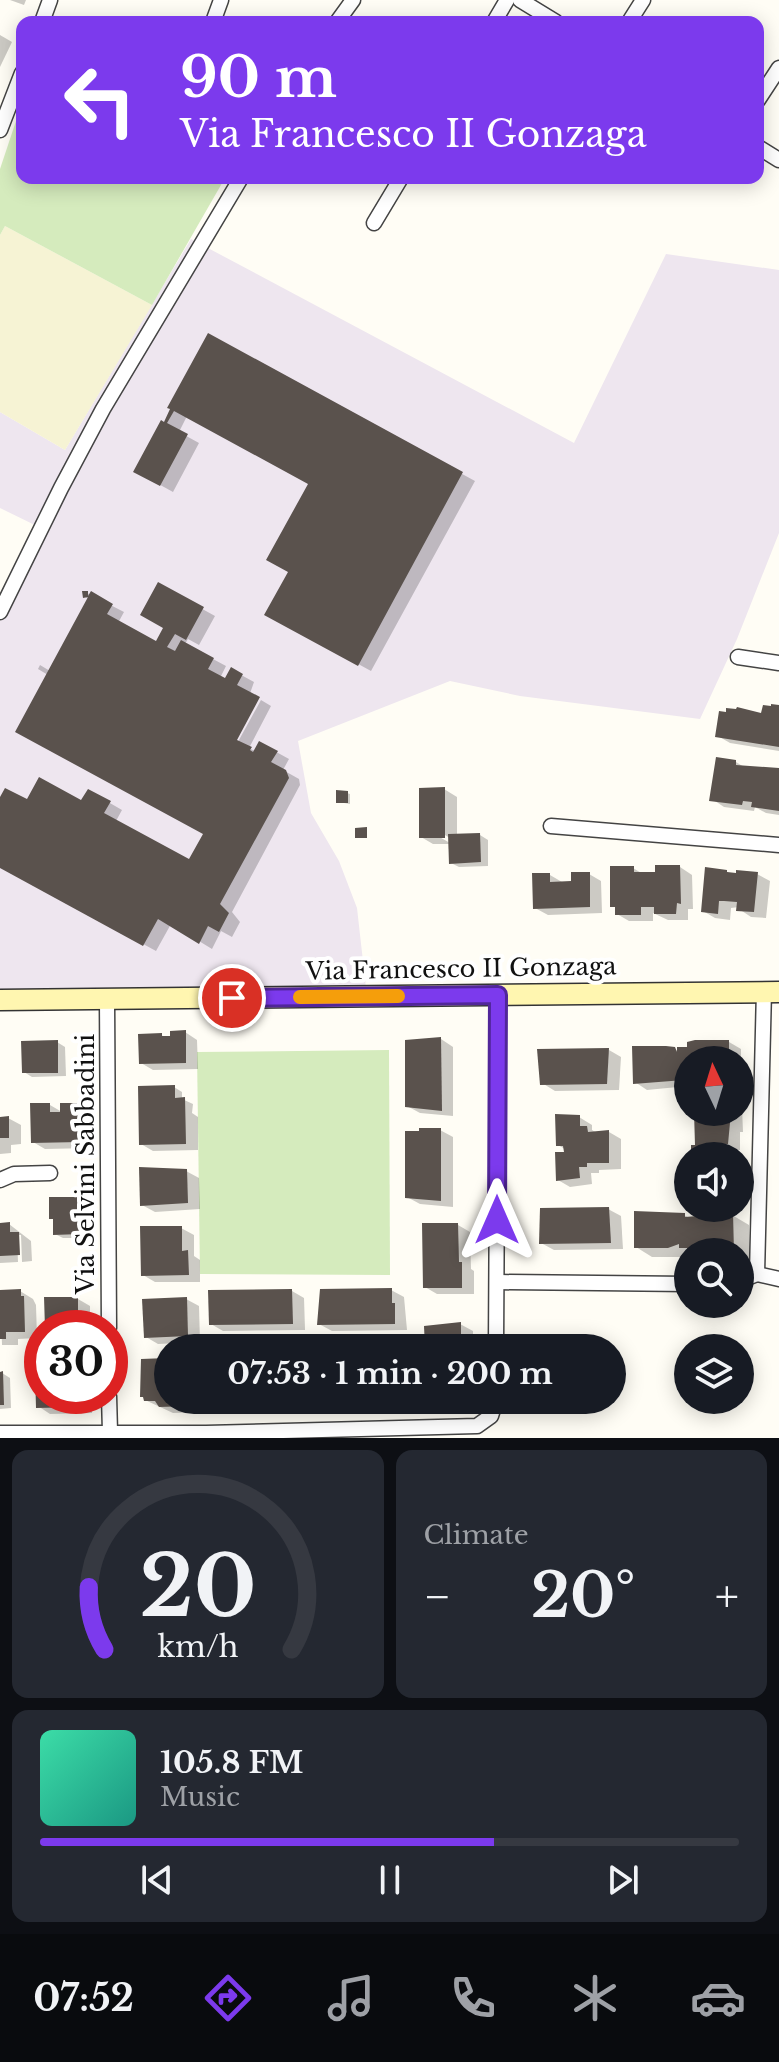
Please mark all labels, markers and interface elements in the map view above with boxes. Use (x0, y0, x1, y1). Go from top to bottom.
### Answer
text: 90 m (180, 43, 337, 112)
icon: left (48, 48, 152, 152)
text: Via Francesco II Gonzaga (180, 112, 647, 157)
street label: Via Francesco II Gonzaga (304, 951, 617, 986)
pin (198, 964, 266, 1032)
icon: arrive (210, 976, 254, 1020)
street label: Via Selvini Sabbadini (71, 1034, 100, 1295)
north arrow (674, 1046, 754, 1126)
map controls (674, 1046, 754, 1414)
button: sound (674, 1142, 754, 1222)
position arrow (455, 1178, 539, 1262)
button: search (674, 1238, 754, 1318)
speed limit sign: 30 (24, 1310, 128, 1414)
button: layers (674, 1334, 754, 1414)
text: 07:53 · 1 min · 200 m (227, 1355, 553, 1392)
text: Climate (424, 1519, 529, 1551)
text: 20 (139, 1535, 256, 1638)
text: 20° (531, 1559, 635, 1633)
text: − (424, 1569, 451, 1624)
text: + (715, 1569, 739, 1624)
text: km/h (157, 1629, 238, 1665)
text: 105.8 FM (160, 1744, 303, 1781)
text: Music (160, 1781, 240, 1813)
icon: previous (135, 1858, 179, 1902)
icon: pause (368, 1858, 412, 1902)
icon: next (601, 1858, 645, 1902)
icon: directions (200, 1970, 256, 2026)
icon: music (323, 1970, 379, 2026)
icon: phone (445, 1970, 501, 2026)
icon: climate (567, 1970, 623, 2026)
icon: car (690, 1970, 746, 2026)
text: 07:52 (33, 1976, 134, 2021)

